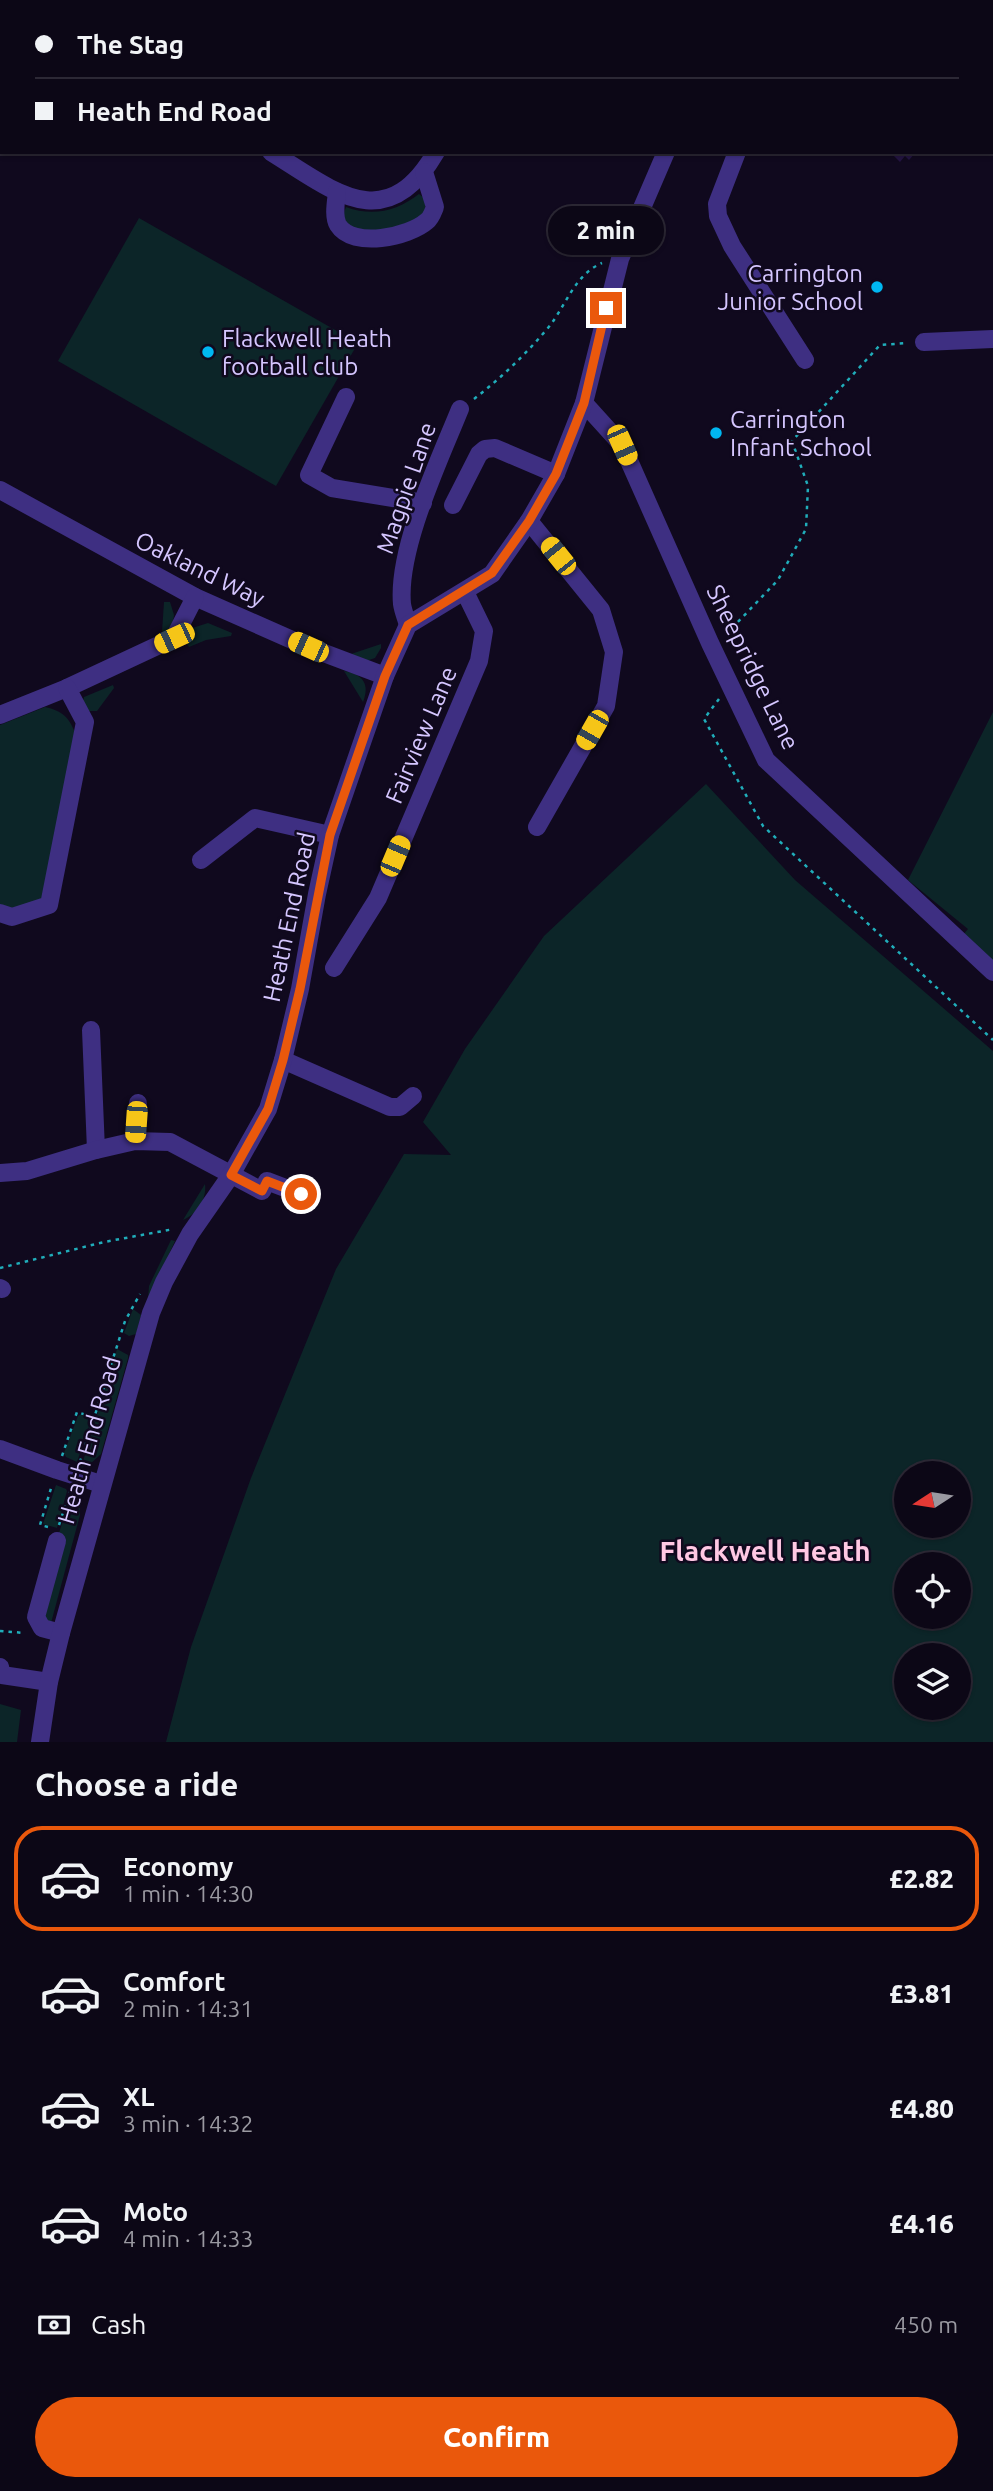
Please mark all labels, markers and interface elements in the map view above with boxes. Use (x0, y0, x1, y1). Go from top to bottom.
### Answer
text: The Stag (77, 30, 184, 59)
text: Heath End Road (77, 97, 272, 126)
callout: 2 min (548, 206, 664, 256)
text: 2 min (577, 218, 635, 243)
place label: Carrington Junior School (718, 260, 863, 315)
marker: Carrington Junior School (869, 279, 885, 295)
route end (590, 292, 622, 324)
place label: Flackwell Heath football club (222, 325, 392, 380)
marker: Flackwell Heath football club (200, 344, 216, 360)
place label: Carrington Infant School (730, 406, 872, 461)
street label: Magpie Lane (371, 419, 441, 557)
car (604, 422, 641, 468)
marker: Carrington Infant School (708, 425, 724, 441)
street label: Oakland Way (131, 526, 269, 612)
car (537, 533, 580, 579)
street label: Sheepridge Lane (701, 580, 805, 754)
car (151, 620, 198, 656)
car (285, 629, 332, 665)
street label: Fairview Lane (380, 663, 462, 807)
car (573, 707, 612, 753)
street label: Heath End Road (258, 830, 320, 1004)
car (378, 833, 413, 879)
car (125, 1100, 148, 1144)
route start (285, 1178, 317, 1210)
street label: Heath End Road (52, 1353, 126, 1527)
north arrow (894, 1461, 971, 1538)
map controls (894, 1461, 971, 1720)
district label: Flackwell Heath (659, 1535, 871, 1566)
button: locate (894, 1552, 971, 1629)
button: layers (894, 1643, 971, 1720)
text: Choose a ride (35, 1766, 238, 1802)
icon: car (39, 1847, 102, 1910)
text: Economy (123, 1852, 233, 1881)
text: £2.82 (889, 1864, 954, 1893)
text: 1 min · 14:30 (123, 1881, 254, 1906)
icon: car (39, 1962, 102, 2025)
text: Comfort (123, 1967, 226, 1996)
text: £3.81 (889, 1979, 954, 2008)
text: 2 min · 14:31 (123, 1996, 254, 2021)
icon: car (39, 2077, 102, 2140)
text: XL (123, 2082, 154, 2111)
text: £4.80 (889, 2094, 954, 2123)
text: 3 min · 14:32 (123, 2111, 254, 2136)
icon: car (39, 2192, 102, 2255)
text: Moto (123, 2197, 188, 2226)
text: £4.16 (889, 2209, 954, 2238)
text: 4 min · 14:33 (123, 2226, 254, 2251)
icon: cash (35, 2306, 73, 2344)
text: Cash (91, 2310, 146, 2339)
text: 450 m (894, 2312, 958, 2337)
button: Confirm (35, 2397, 958, 2477)

